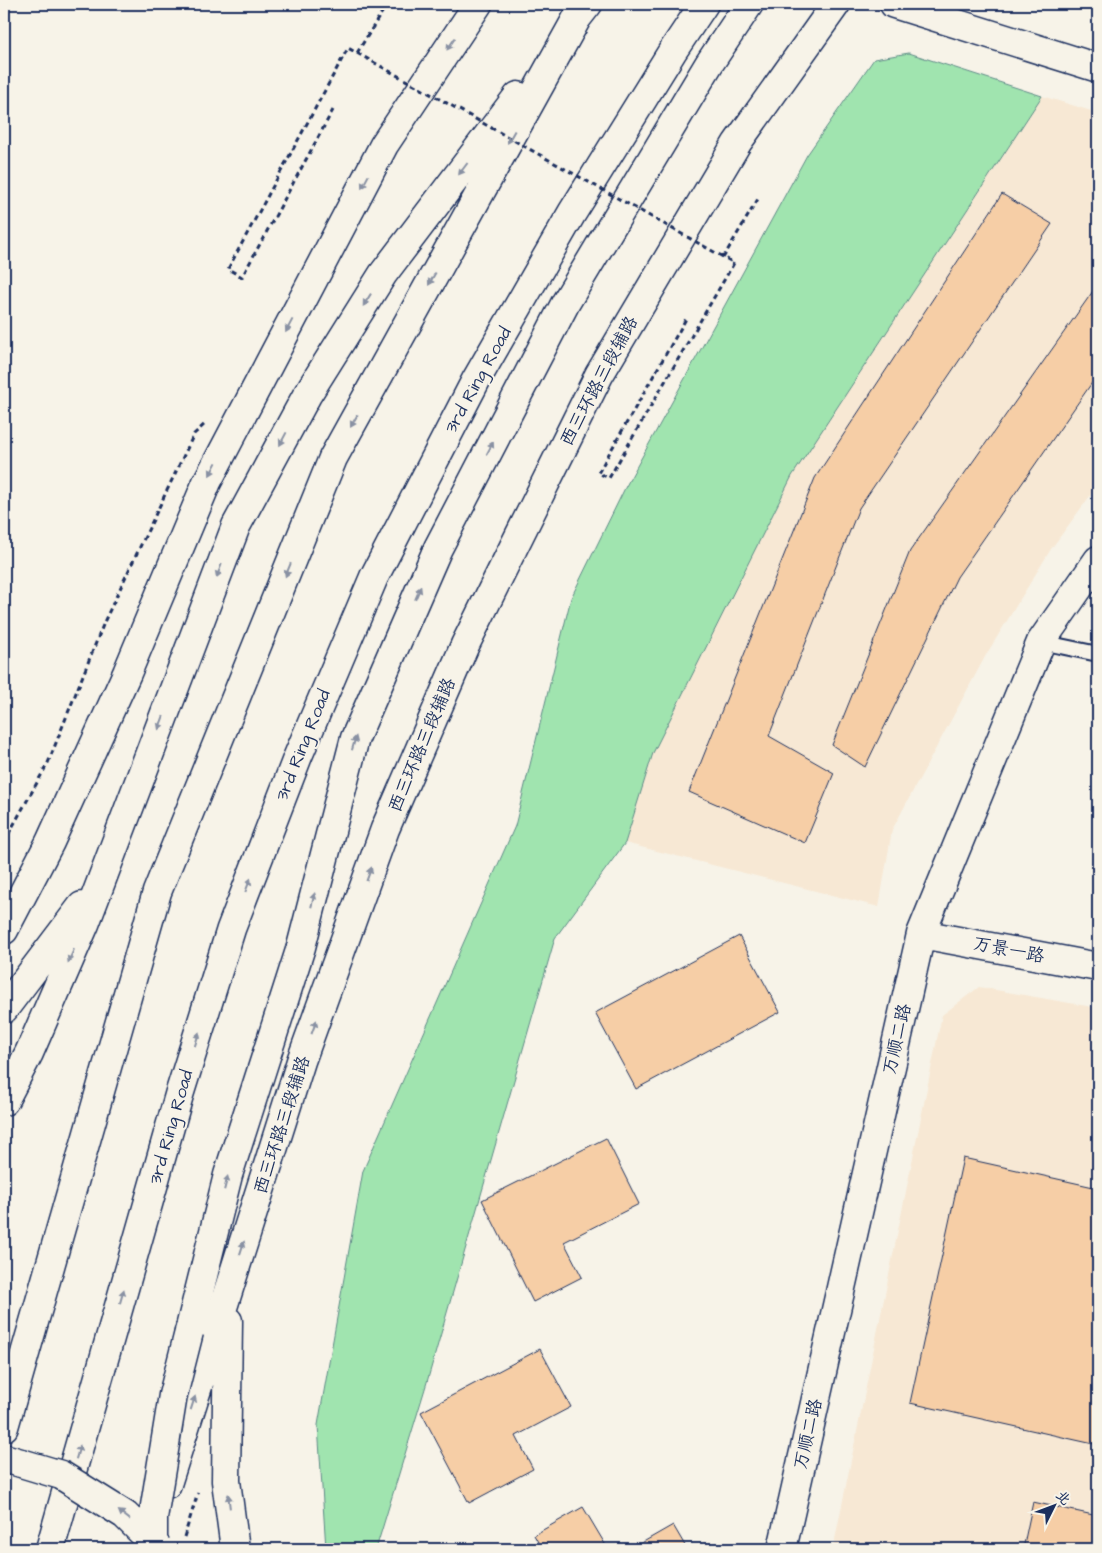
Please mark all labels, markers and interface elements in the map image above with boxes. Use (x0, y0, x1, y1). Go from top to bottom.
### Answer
one-way arrow (446, 38, 456, 51)
one-way arrow (507, 130, 515, 144)
one-way arrow (458, 162, 468, 176)
one-way arrow (361, 175, 369, 189)
one-way arrow (428, 272, 437, 286)
one-way arrow (362, 293, 372, 306)
street label: 西三环路三段辅路 (554, 312, 644, 450)
one-way arrow (285, 318, 293, 333)
street label: 3rd Ring Road (438, 322, 518, 438)
one-way arrow (349, 415, 358, 428)
one-way arrow (279, 431, 287, 446)
one-way arrow (486, 441, 494, 455)
one-way arrow (209, 463, 218, 476)
one-way arrow (284, 563, 292, 578)
one-way arrow (215, 564, 222, 579)
one-way arrow (414, 586, 422, 600)
street label: 西三环路三段辅路 (382, 674, 462, 816)
street label: 3rd Ring Road (269, 686, 338, 805)
one-way arrow (157, 716, 165, 731)
one-way arrow (351, 735, 359, 750)
one-way arrow (365, 866, 373, 881)
one-way arrow (244, 877, 252, 892)
one-way arrow (310, 893, 318, 908)
street label: 万景一路 (971, 931, 1047, 969)
one-way arrow (67, 949, 75, 963)
street label: 万顺二路 (877, 1001, 917, 1077)
one-way arrow (310, 1019, 318, 1034)
one-way arrow (194, 1031, 201, 1046)
street label: 西三环路三段辅路 (248, 1053, 316, 1197)
street label: 3rd Ring Road (143, 1067, 200, 1187)
one-way arrow (222, 1175, 230, 1190)
one-way arrow (239, 1240, 247, 1255)
one-way arrow (119, 1288, 127, 1303)
one-way arrow (189, 1395, 197, 1410)
street label: 万顺二路 (788, 1396, 828, 1472)
one-way arrow (74, 1444, 82, 1459)
north arrow (1030, 1480, 1080, 1530)
text: 北 (1051, 1486, 1075, 1510)
one-way arrow (225, 1493, 233, 1509)
one-way arrow (118, 1510, 131, 1521)

